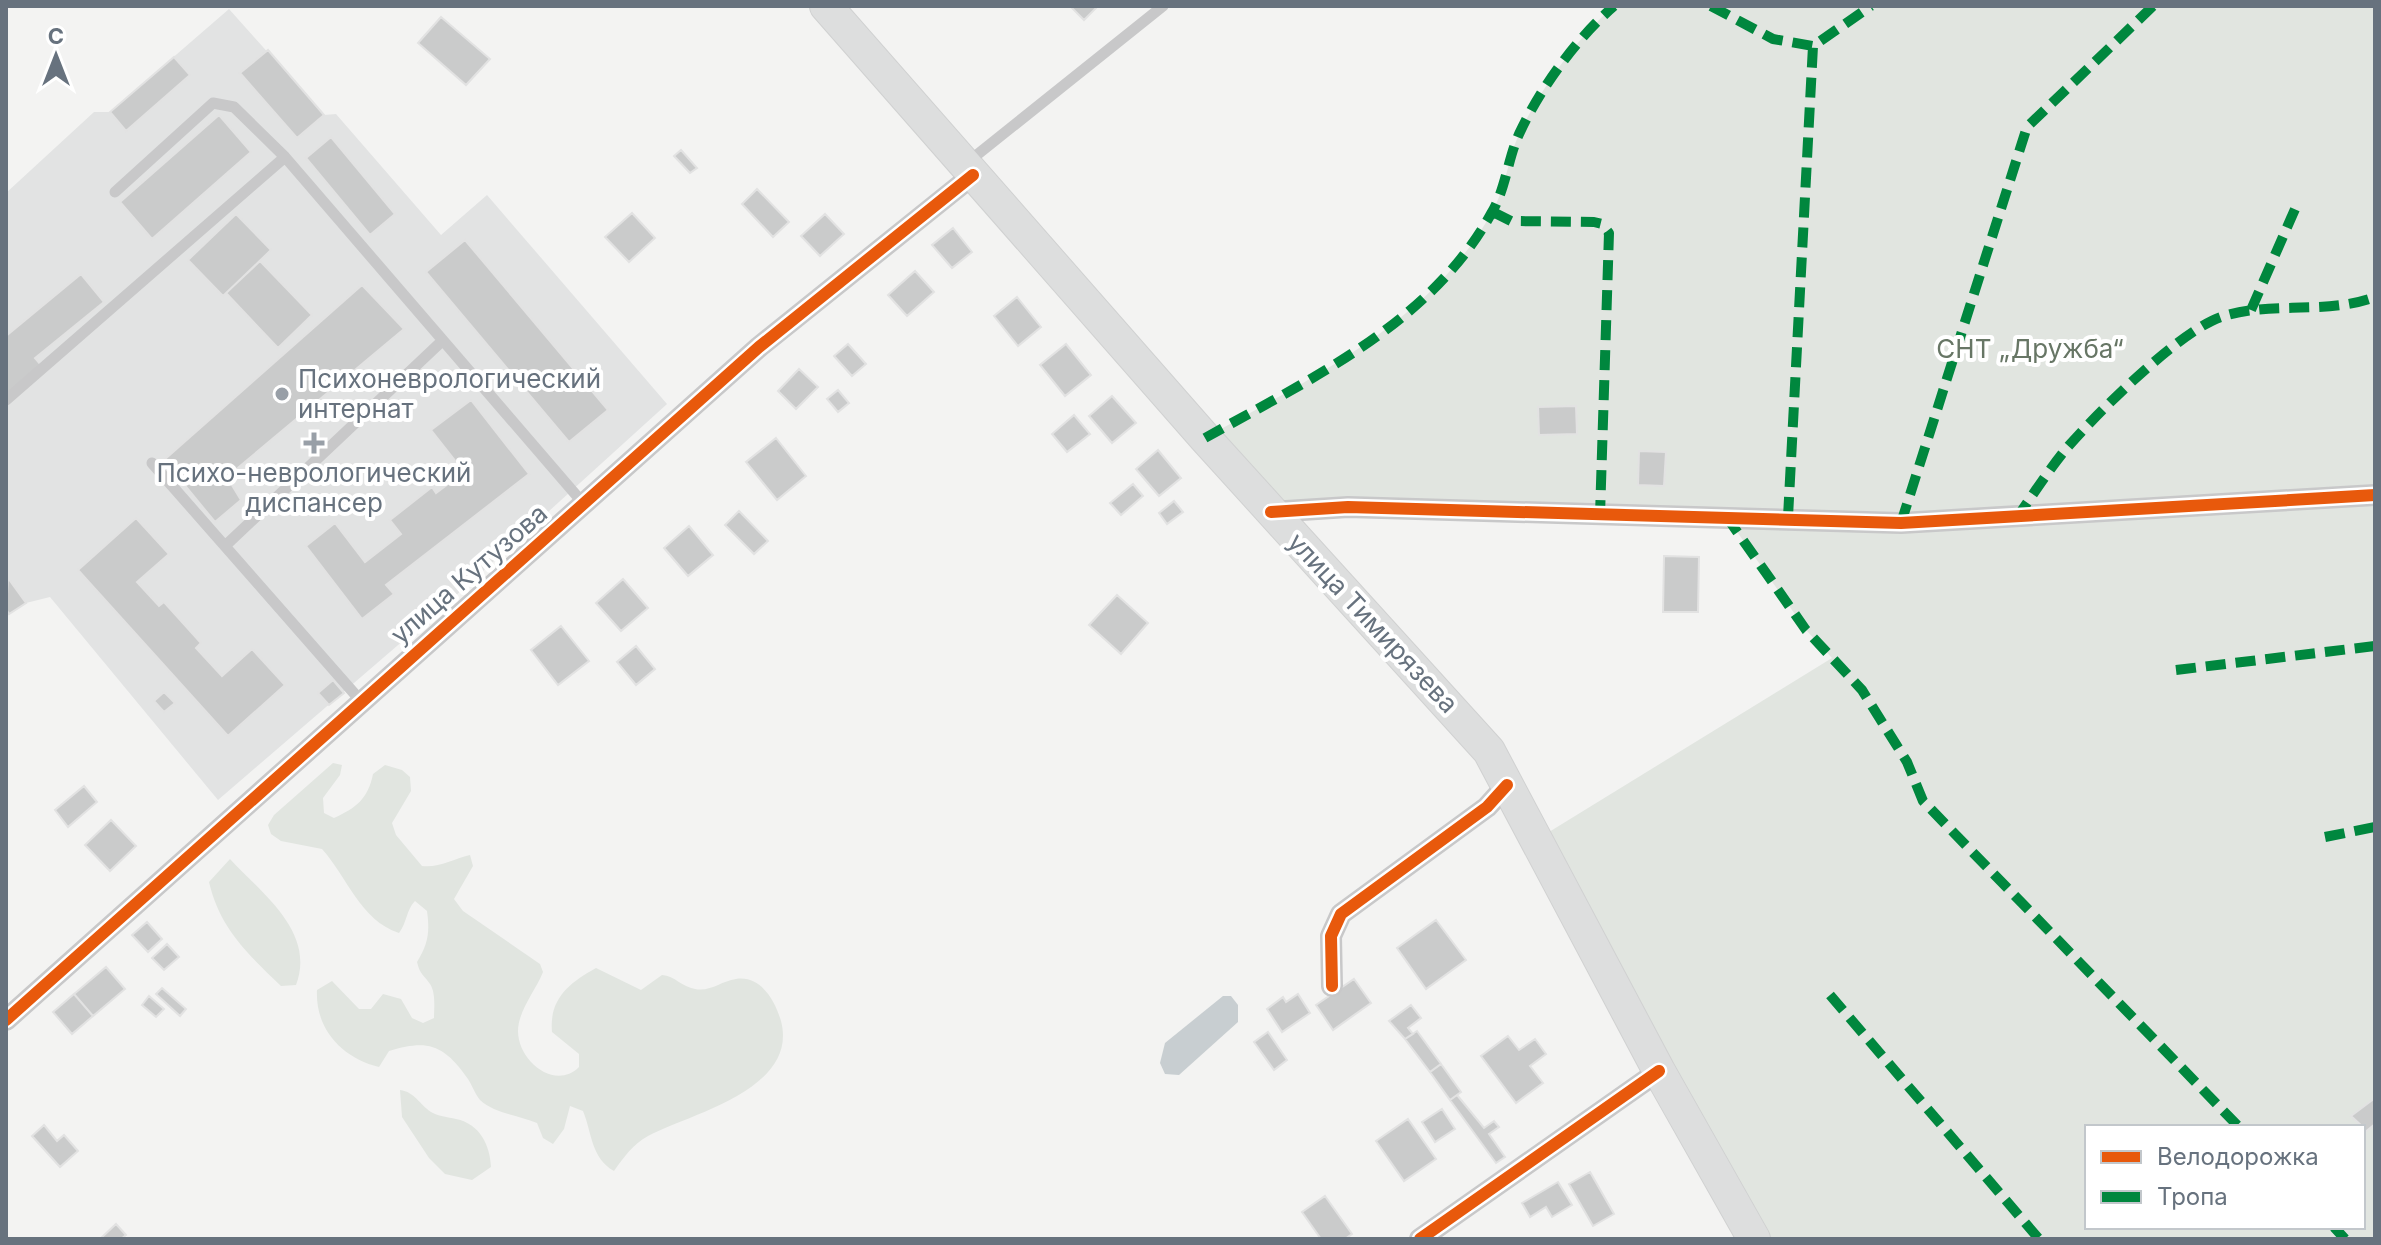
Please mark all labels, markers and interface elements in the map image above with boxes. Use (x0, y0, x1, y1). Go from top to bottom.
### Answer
north arrow (16, 16, 96, 96)
text: С (48, 23, 64, 49)
park label: СНТ „Дружба“ (1936, 333, 2124, 364)
place label: Психоневрологический интернат (298, 363, 601, 424)
marker: Психоневрологический интернат (273, 385, 291, 403)
marker: Психо-неврологический диспансер (303, 432, 325, 454)
place label: Психо-неврологический диспансер (157, 457, 471, 518)
street label: улица Кутузова (384, 497, 553, 650)
street label: улица Тимирязева (1282, 526, 1465, 719)
legend (2085, 1125, 2365, 1229)
text: Велодорожка (2157, 1142, 2319, 1171)
text: Тропа (2157, 1182, 2228, 1211)

